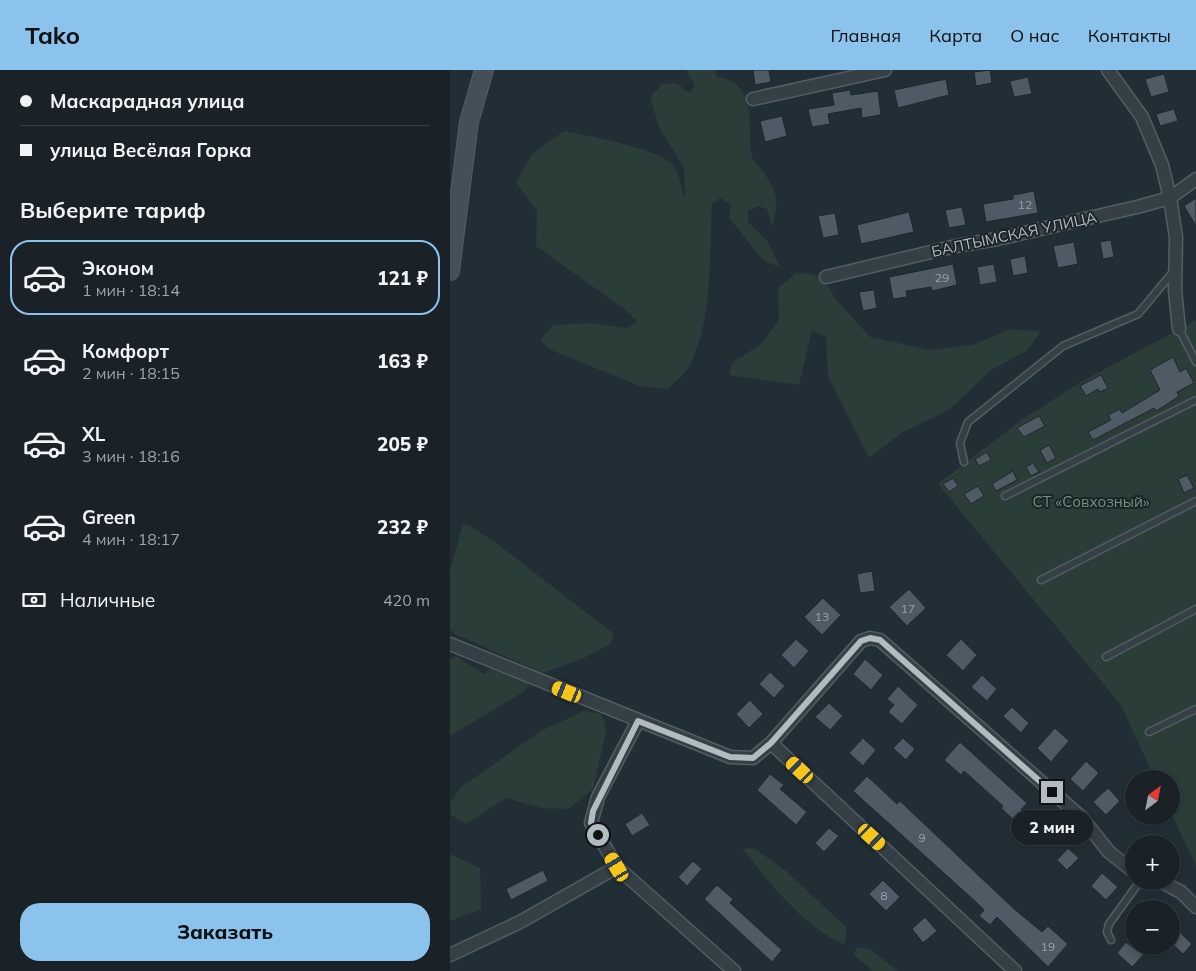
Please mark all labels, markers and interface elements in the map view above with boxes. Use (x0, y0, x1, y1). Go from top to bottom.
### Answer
text: Tako (25, 20, 80, 50)
text: Главная (831, 24, 901, 47)
text: Карта (929, 24, 982, 47)
text: О нас (1010, 24, 1060, 47)
text: Контакты (1088, 24, 1171, 47)
text: Маскарадная улица (50, 89, 245, 113)
text: улица Весёлая Горка (50, 138, 252, 162)
text: Выберите тариф (20, 196, 206, 224)
house number: 12 (1018, 197, 1032, 212)
street label: БАЛТЫМСКАЯ УЛИЦА (930, 207, 1098, 261)
icon: car (22, 255, 67, 300)
text: Эконом (82, 256, 154, 280)
text: 121 ₽ (377, 266, 428, 290)
house number: 29 (935, 270, 949, 285)
text: 1 мин · 18:14 (82, 280, 180, 300)
icon: car (22, 338, 67, 383)
text: Комфорт (82, 339, 169, 363)
text: 163 ₽ (377, 349, 428, 373)
text: 2 мин · 18:15 (82, 363, 180, 383)
icon: car (22, 421, 67, 466)
text: XL (82, 422, 105, 446)
text: 205 ₽ (377, 432, 428, 456)
text: 3 мин · 18:16 (82, 446, 180, 466)
park label: СТ «Совхозный» (1032, 492, 1150, 511)
icon: car (22, 504, 67, 549)
text: Green (82, 505, 136, 529)
text: 232 ₽ (377, 515, 428, 539)
text: 4 мин · 18:17 (82, 529, 180, 549)
icon: cash (20, 586, 48, 614)
text: Наличные (60, 588, 155, 612)
text: 420 m (383, 590, 430, 610)
house number: 17 (901, 601, 915, 616)
house number: 13 (815, 609, 829, 624)
car (550, 679, 583, 705)
car (783, 754, 816, 786)
north arrow (1125, 770, 1180, 825)
map controls (1125, 770, 1180, 955)
route end (1041, 781, 1063, 803)
callout: 2 мин (1011, 810, 1093, 844)
text: 2 мин (1029, 817, 1075, 837)
car (855, 821, 888, 853)
route start (587, 824, 609, 846)
house number: 9 (918, 830, 926, 845)
button: + (1125, 835, 1180, 890)
car (602, 850, 631, 884)
house number: 8 (880, 888, 888, 903)
button: − (1125, 900, 1180, 955)
button: Заказать (20, 903, 430, 961)
house number: 19 (1041, 939, 1055, 954)

